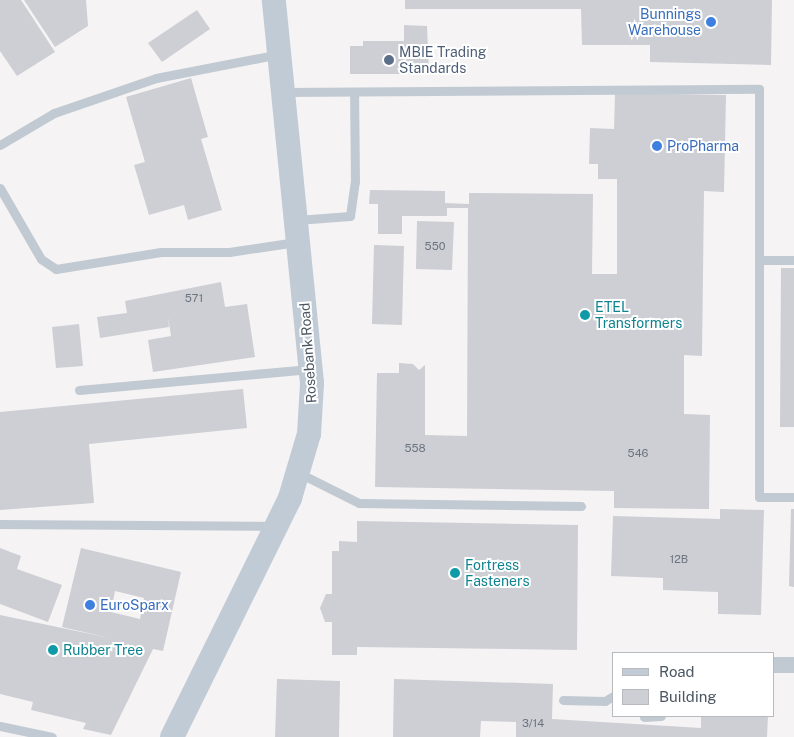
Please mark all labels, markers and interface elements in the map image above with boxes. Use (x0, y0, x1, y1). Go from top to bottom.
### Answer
place label: Bunnings Warehouse (628, 6, 701, 38)
marker: Bunnings Warehouse (705, 16, 717, 28)
place label: MBIE Trading Standards (399, 44, 487, 76)
marker: MBIE Trading Standards (383, 54, 395, 66)
place label: ProPharma (667, 138, 739, 154)
marker: ProPharma (651, 140, 663, 152)
house number: 550 (425, 239, 445, 253)
house number: 571 (185, 291, 203, 305)
place label: ETEL Transformers (595, 299, 682, 332)
street label: Rosebank Road (296, 302, 320, 404)
marker: ETEL Transformers (579, 309, 591, 321)
house number: 558 (404, 441, 426, 455)
house number: 546 (628, 446, 648, 460)
house number: 12B (670, 552, 688, 566)
place label: Fortress Fasteners (465, 557, 529, 590)
marker: Fortress Fasteners (449, 567, 461, 579)
place label: EuroSparx (100, 597, 169, 613)
marker: EuroSparx (84, 599, 96, 611)
place label: Rubber Tree (63, 642, 143, 658)
marker: Rubber Tree (47, 644, 59, 656)
legend (612, 652, 774, 717)
text: Road (659, 663, 695, 680)
text: Building (659, 688, 717, 705)
house number: 3/14 (522, 716, 544, 730)

